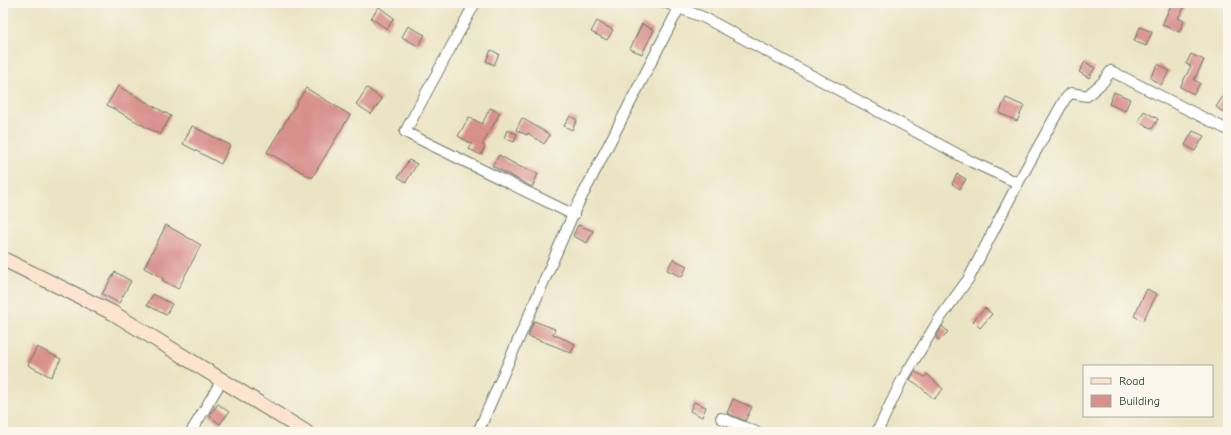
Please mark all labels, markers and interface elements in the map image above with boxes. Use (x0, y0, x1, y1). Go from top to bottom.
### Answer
legend (1083, 365, 1213, 417)
text: Road (1119, 374, 1145, 388)
text: Building (1119, 394, 1160, 408)

